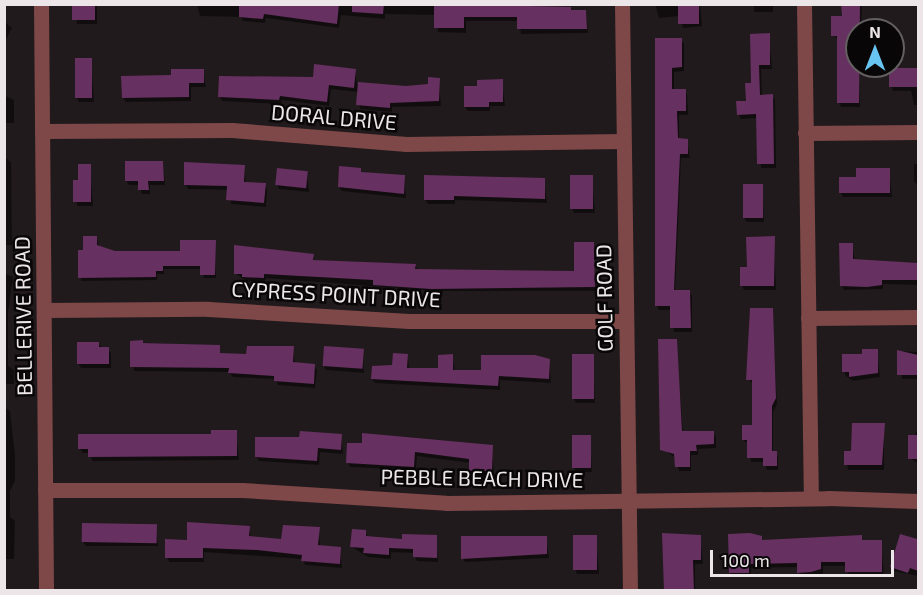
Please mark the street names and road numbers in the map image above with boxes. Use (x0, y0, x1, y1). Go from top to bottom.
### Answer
street label: DORAL DRIVE (270, 99, 398, 135)
street label: BELLERIVE ROAD (9, 236, 37, 396)
street label: GOLF ROAD (590, 244, 618, 352)
street label: CYPRESS POINT DRIVE (231, 276, 441, 312)
street label: PEBBLE BEACH DRIVE (380, 464, 584, 492)

